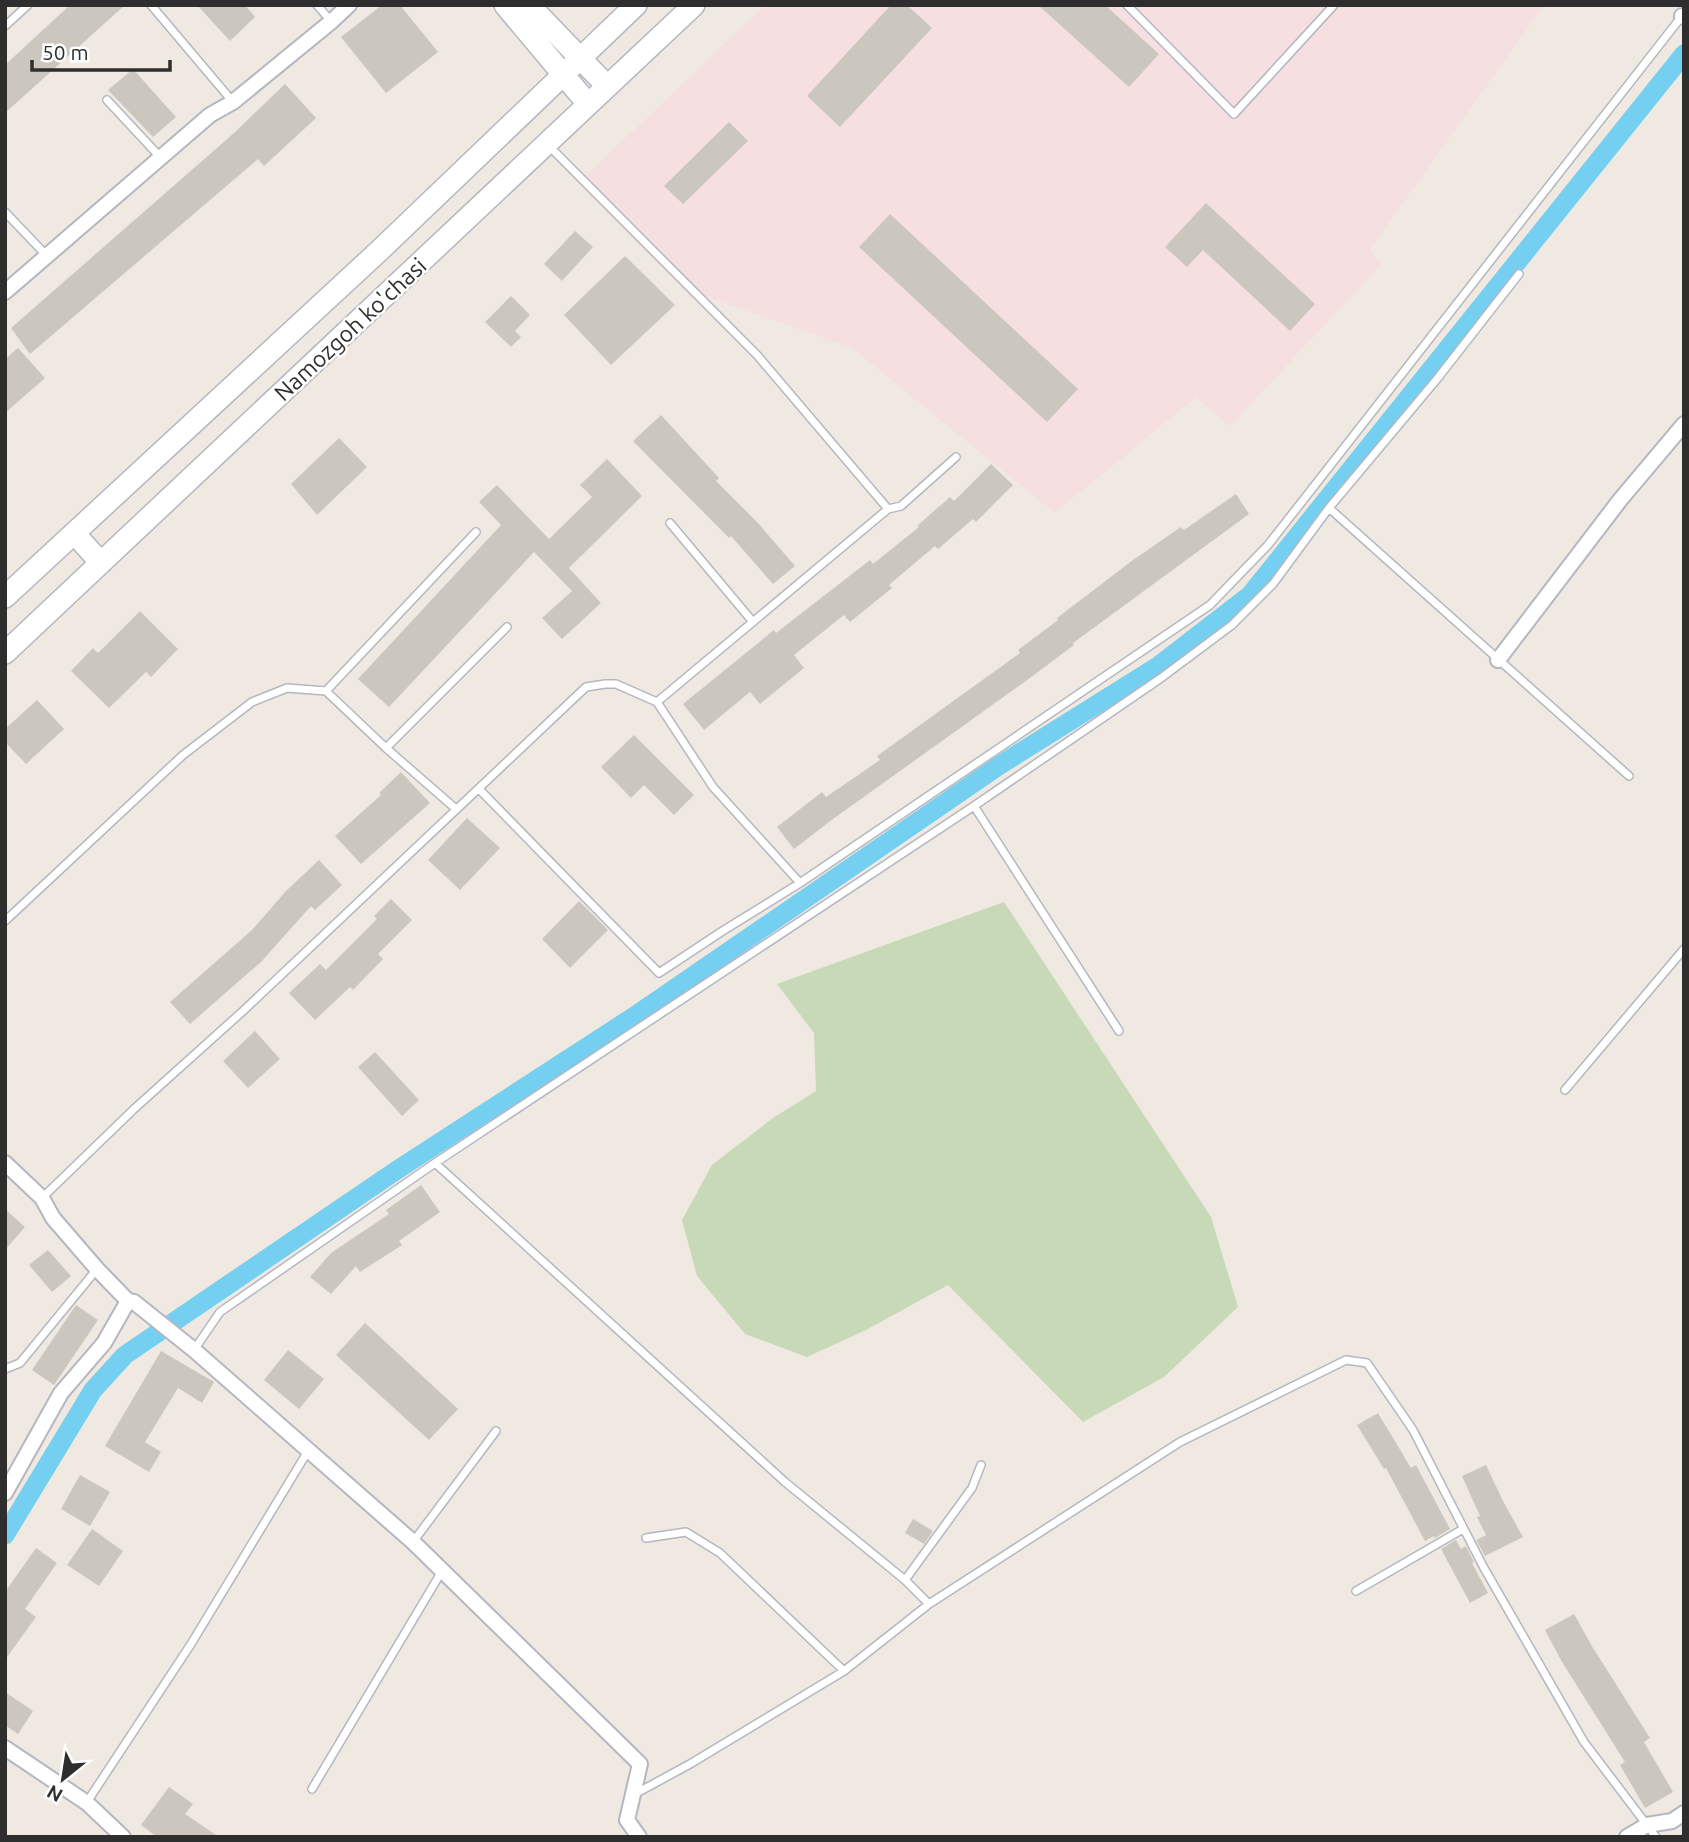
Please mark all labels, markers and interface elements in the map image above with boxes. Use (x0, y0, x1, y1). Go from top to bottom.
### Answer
scale bar (32, 28, 170, 72)
text: 50 m (42, 40, 89, 64)
street label: Namozgoh ko'chasi (269, 252, 431, 406)
north arrow (28, 1744, 98, 1814)
text: N (43, 1781, 66, 1807)

